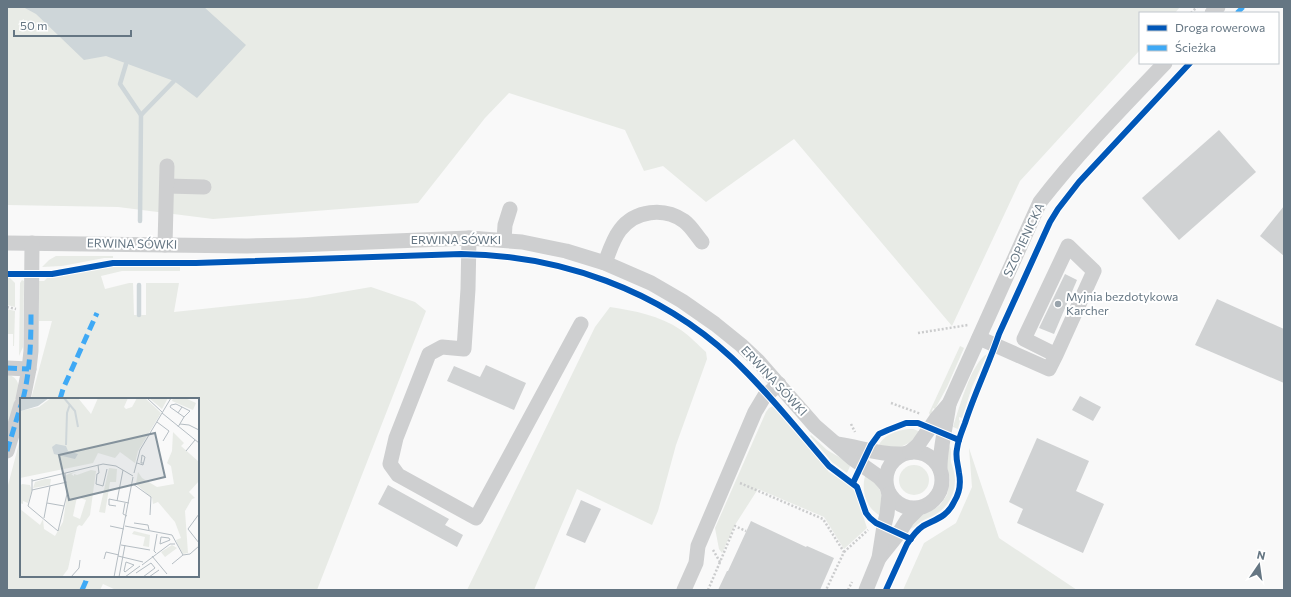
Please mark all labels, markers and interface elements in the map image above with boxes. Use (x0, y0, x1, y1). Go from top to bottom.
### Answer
scale bar (14, 12, 131, 38)
legend (1139, 12, 1279, 64)
text: 50 m (20, 18, 48, 32)
text: Droga rowerowa (1175, 20, 1265, 34)
text: Ścieżka (1175, 40, 1216, 54)
street label: SZOPIENICKA (1000, 201, 1046, 279)
street label: ERWINA SÓWKI (411, 232, 501, 246)
street label: ERWINA SÓWKI (87, 235, 177, 251)
place label: Myjnia bezdotykowa Karcher (1066, 289, 1178, 317)
marker: Myjnia bezdotykowa Karcher (1053, 299, 1063, 309)
street label: ERWINA SÓWKI (739, 342, 811, 418)
inset map (20, 398, 199, 577)
north arrow (1239, 545, 1279, 585)
text: N (1256, 548, 1267, 562)

